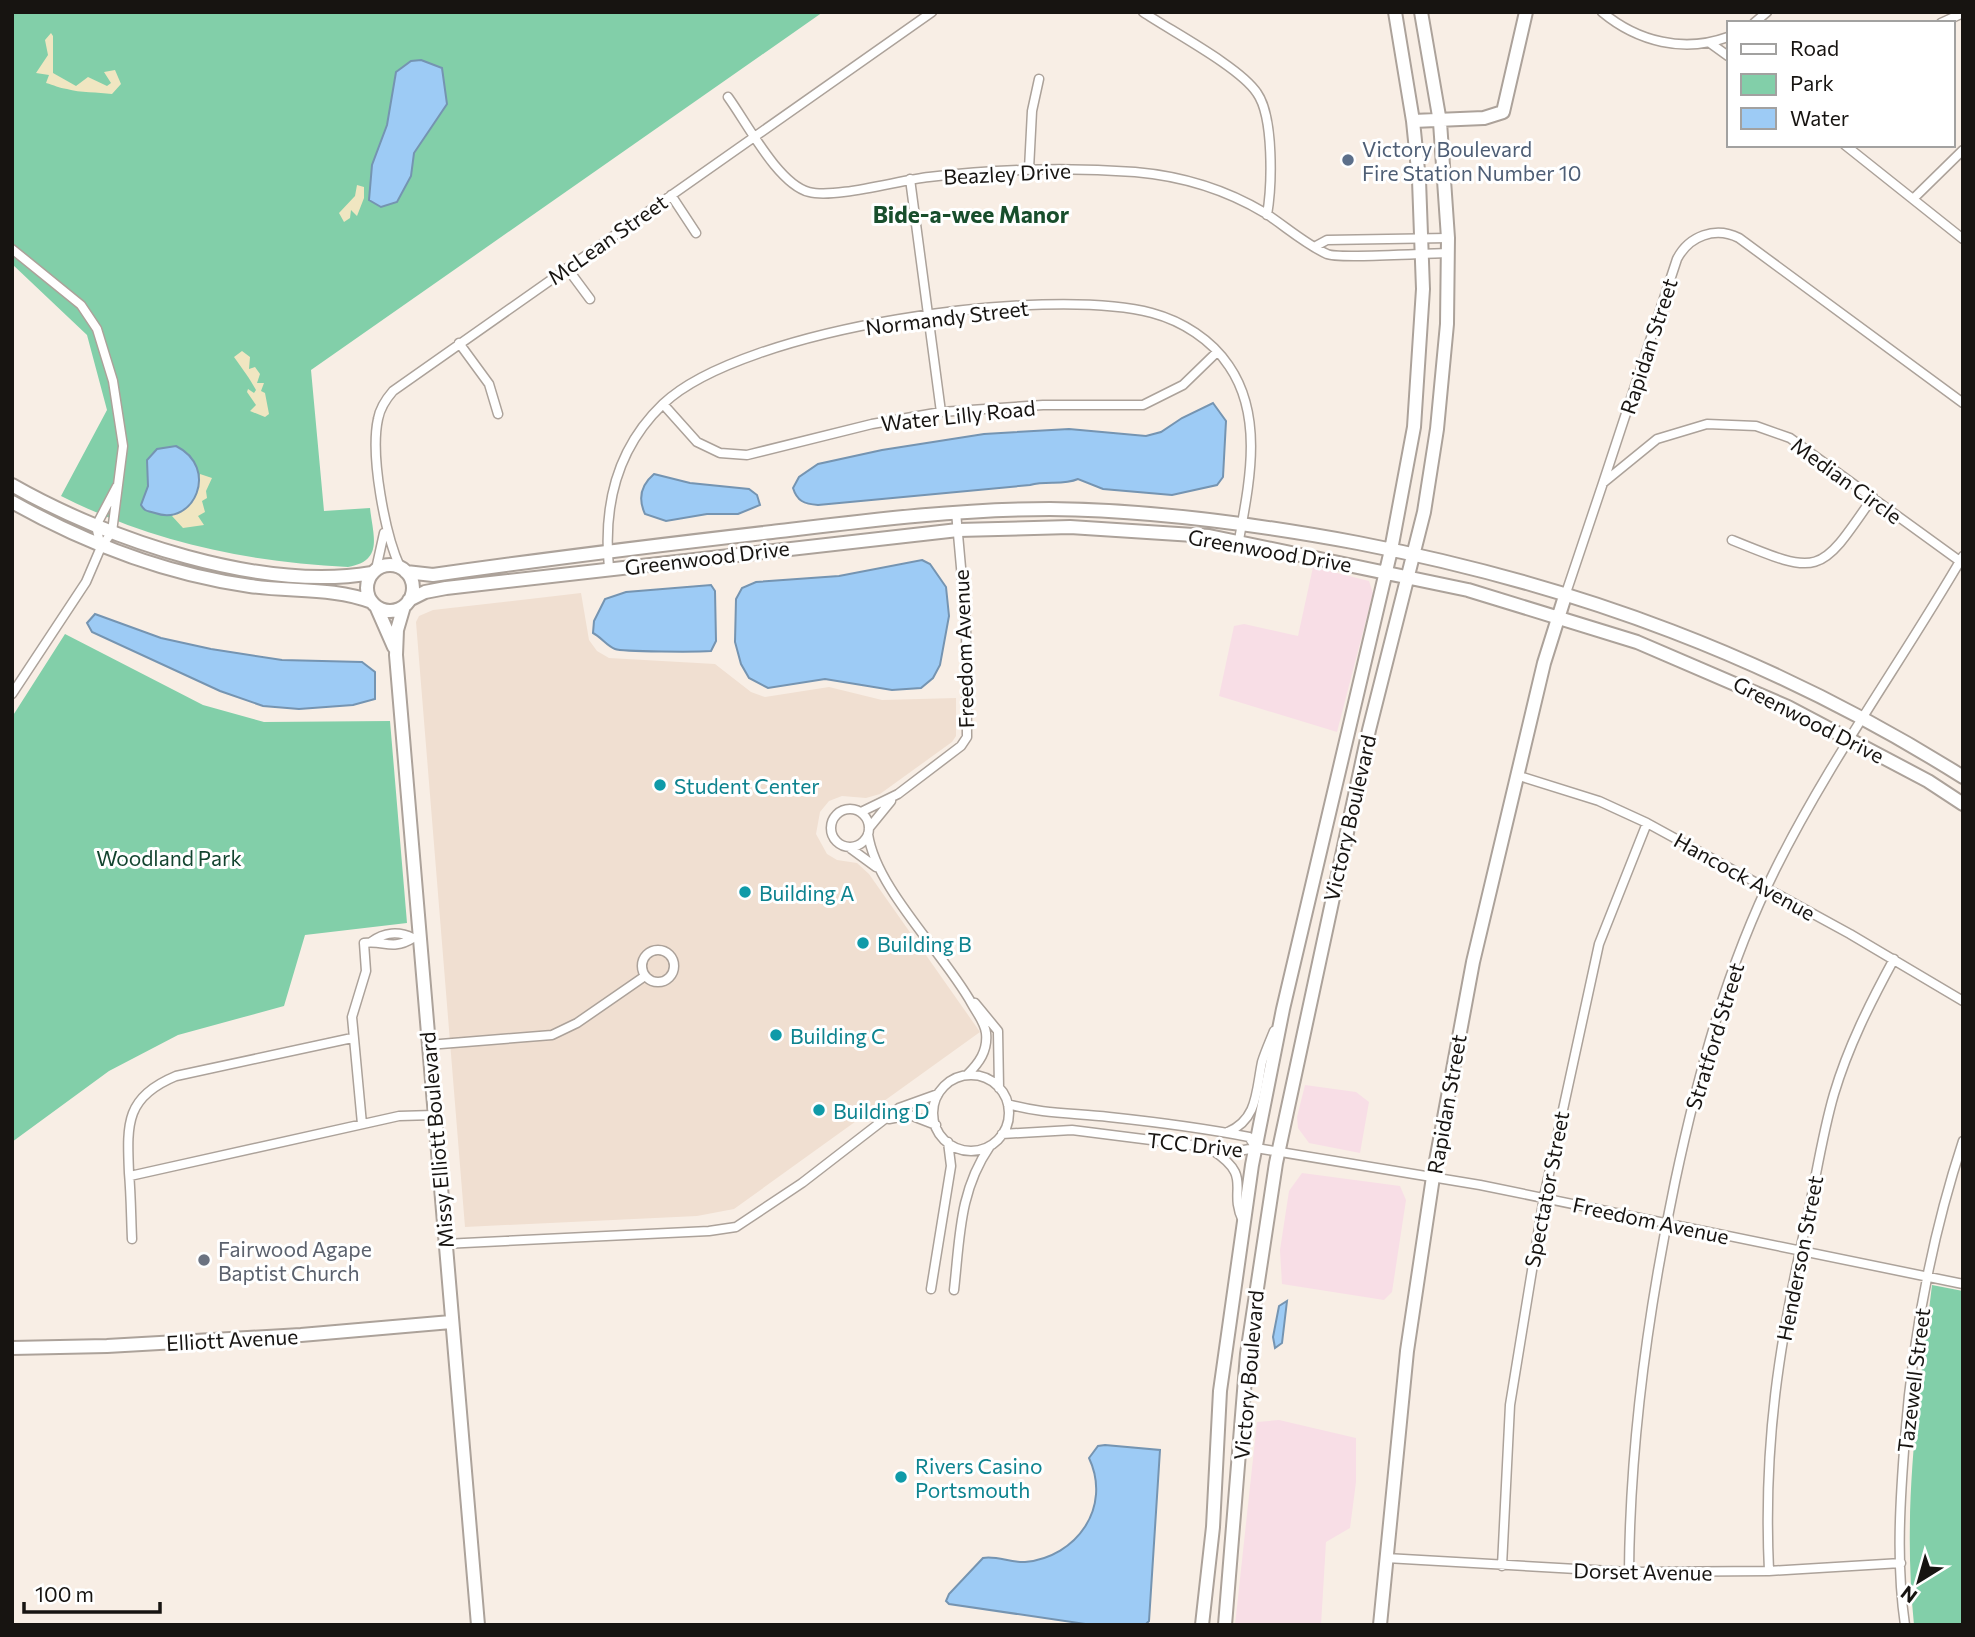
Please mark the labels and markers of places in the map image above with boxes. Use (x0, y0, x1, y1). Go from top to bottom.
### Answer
place label: Victory Boulevard Fire Station Number 10 (1362, 136, 1581, 185)
marker: Victory Boulevard Fire Station Number 10 (1340, 152, 1356, 168)
place label: Student Center (674, 773, 820, 798)
marker: Student Center (652, 777, 668, 793)
place label: Building A (759, 880, 854, 905)
marker: Building A (737, 884, 753, 900)
place label: Building B (877, 931, 972, 956)
marker: Building B (855, 935, 871, 951)
place label: Building C (790, 1023, 885, 1048)
marker: Building C (768, 1027, 784, 1043)
place label: Building D (833, 1098, 929, 1123)
marker: Building D (811, 1102, 827, 1118)
place label: Fairwood Agape Baptist Church (218, 1236, 372, 1285)
marker: Fairwood Agape Baptist Church (196, 1252, 212, 1268)
place label: Rivers Casino Portsmouth (915, 1453, 1042, 1502)
marker: Rivers Casino Portsmouth (893, 1469, 909, 1485)

